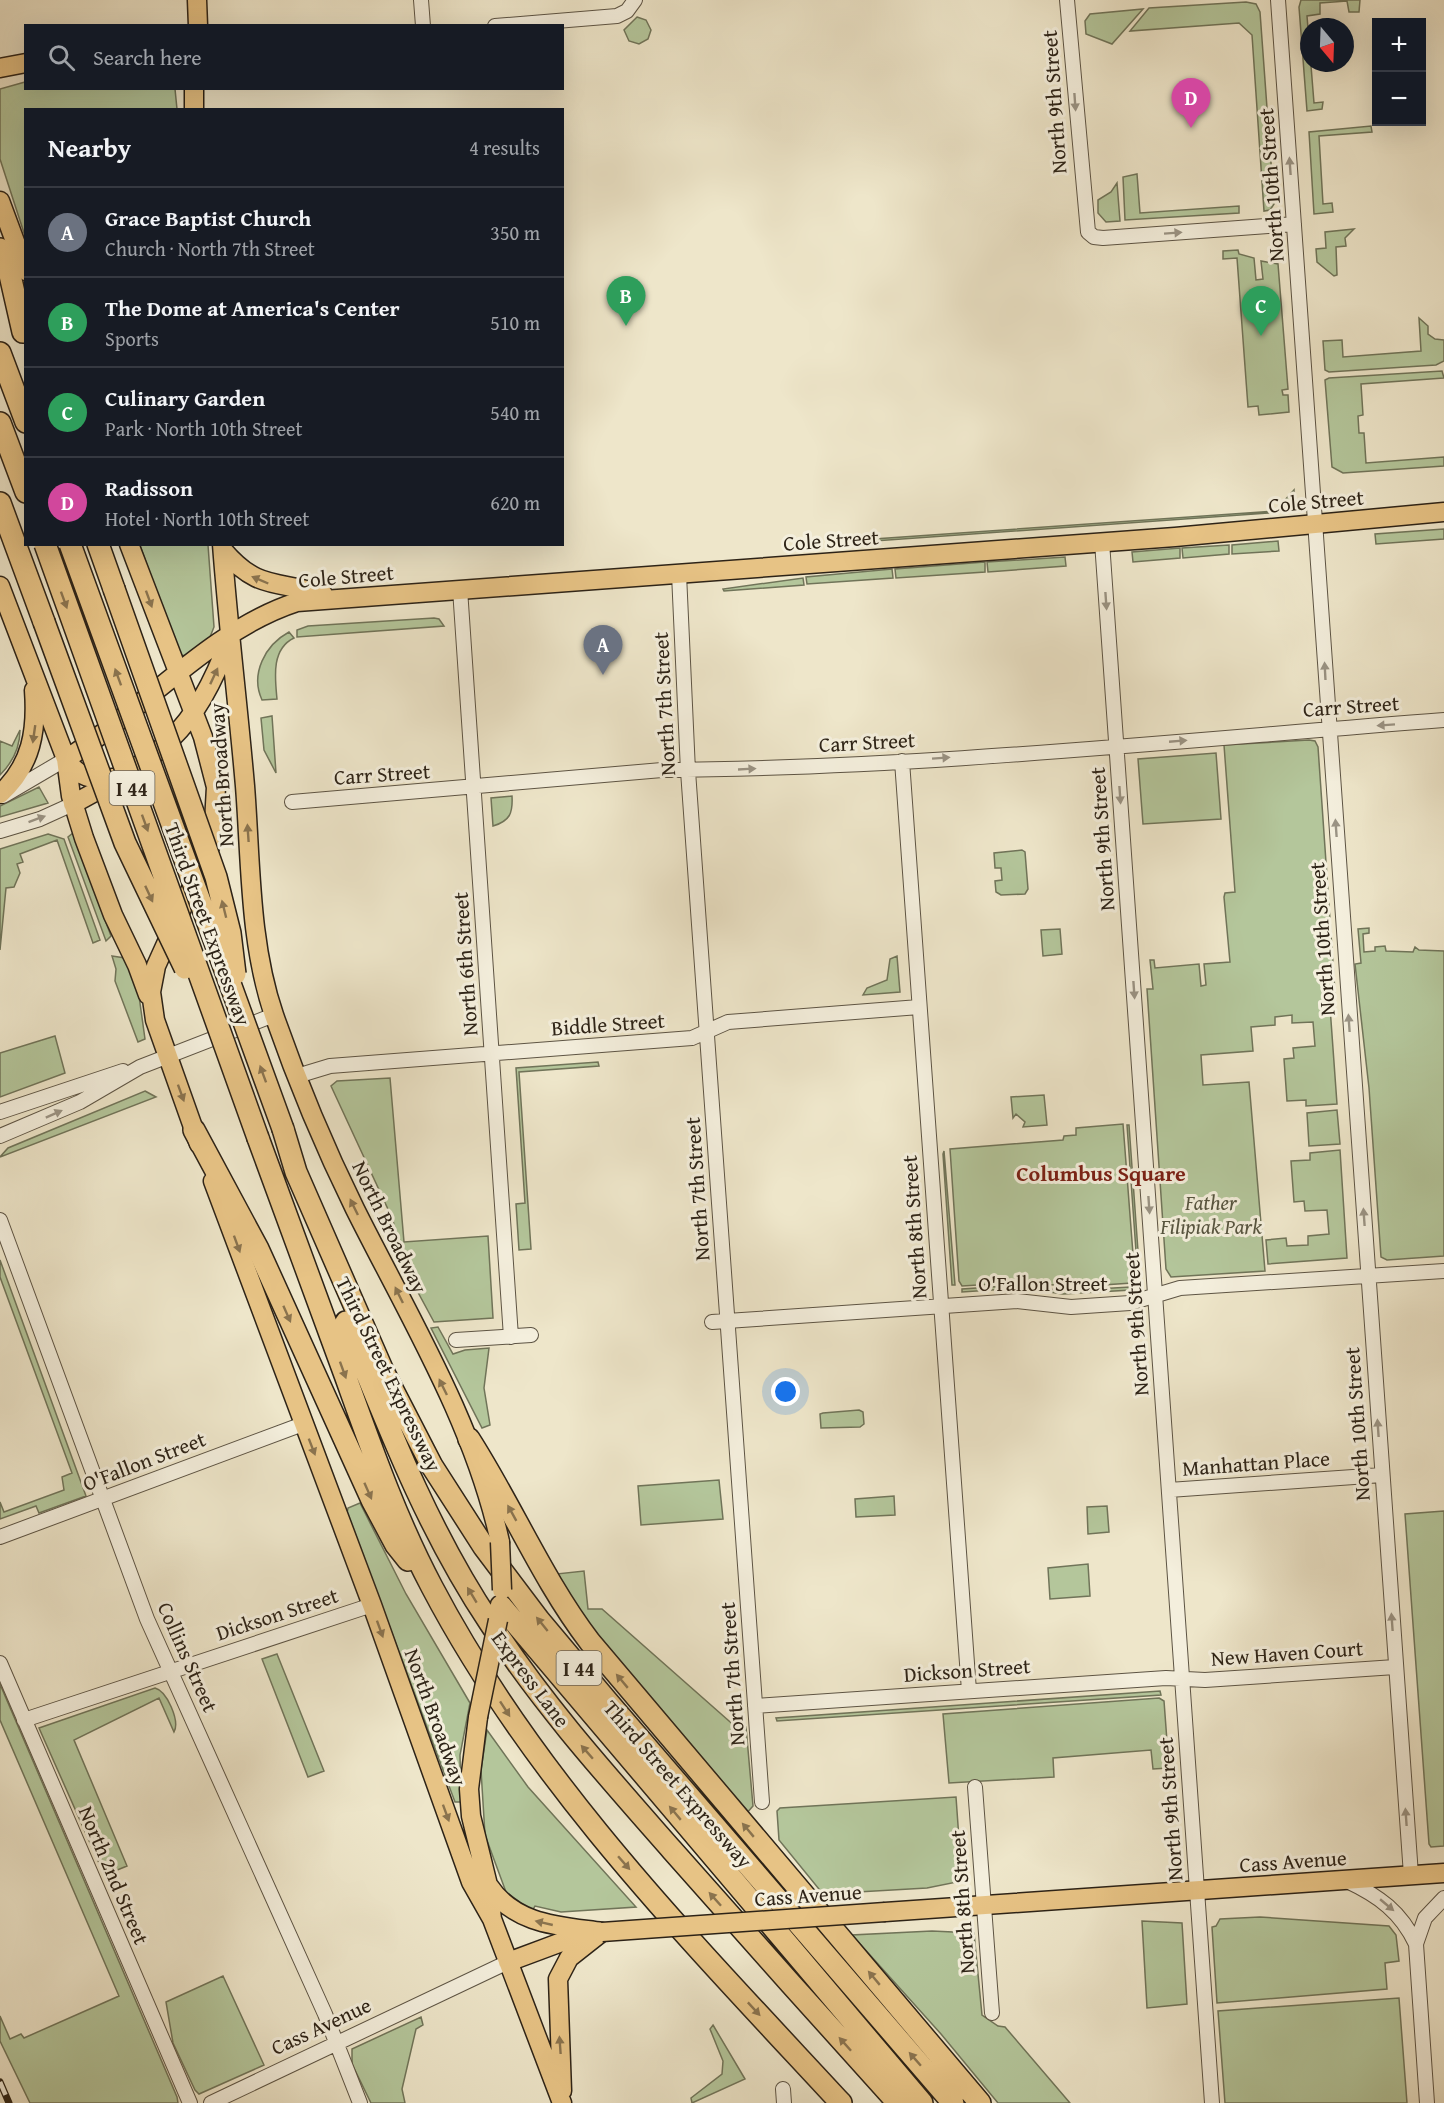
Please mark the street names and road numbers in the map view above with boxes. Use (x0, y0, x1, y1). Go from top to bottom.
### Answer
street label: North 9th Street (1033, 29, 1074, 175)
street label: North 10th Street (1250, 106, 1292, 263)
street label: Cole Street (1267, 481, 1366, 521)
street label: Cole Street (782, 521, 880, 559)
street label: Cole Street (297, 556, 396, 596)
street label: North 7th Street (645, 631, 683, 777)
street label: Carr Street (1302, 687, 1401, 725)
street label: North Broadway (200, 702, 241, 848)
street label: Carr Street (818, 724, 917, 760)
street label: Carr Street (333, 755, 432, 793)
street label: North 9th Street (1081, 766, 1122, 912)
road number: I 44 (110, 771, 154, 805)
street label: Third Street Expressway (157, 818, 259, 1030)
street label: North 10th Street (1301, 860, 1343, 1017)
street label: North 6th Street (444, 891, 485, 1037)
street label: Biddle Street (550, 1005, 666, 1043)
street label: North 7th Street (676, 1116, 717, 1262)
street label: North 8th Street (893, 1154, 934, 1300)
street label: North Broadway (345, 1155, 436, 1299)
street label: North 9th Street (1115, 1251, 1156, 1397)
street label: O'Fallon Street (978, 1268, 1108, 1299)
street label: Third Street Expressway (328, 1271, 450, 1477)
street label: North 10th Street (1336, 1345, 1378, 1502)
street label: O'Fallon Street (78, 1423, 211, 1499)
street label: Manhattan Place (1181, 1442, 1331, 1484)
street label: Dickson Street (212, 1579, 343, 1648)
street label: Collins Street (150, 1597, 226, 1718)
street label: North 7th Street (711, 1601, 752, 1747)
street label: Express Lane (484, 1624, 578, 1734)
street label: New Haven Court (1210, 1632, 1365, 1674)
street label: North Broadway (397, 1644, 475, 1790)
street label: Dickson Street (903, 1650, 1032, 1690)
road number: I 44 (556, 1651, 602, 1685)
street label: Third Street Expressway (596, 1693, 760, 1875)
street label: North 9th Street (1149, 1736, 1190, 1882)
street label: North 2nd Street (71, 1801, 157, 1950)
street label: North 8th Street (941, 1829, 982, 1975)
street label: Cass Avenue (1238, 1842, 1348, 1880)
street label: Cass Avenue (753, 1876, 863, 1914)
street label: Cass Avenue (266, 1989, 376, 2063)

